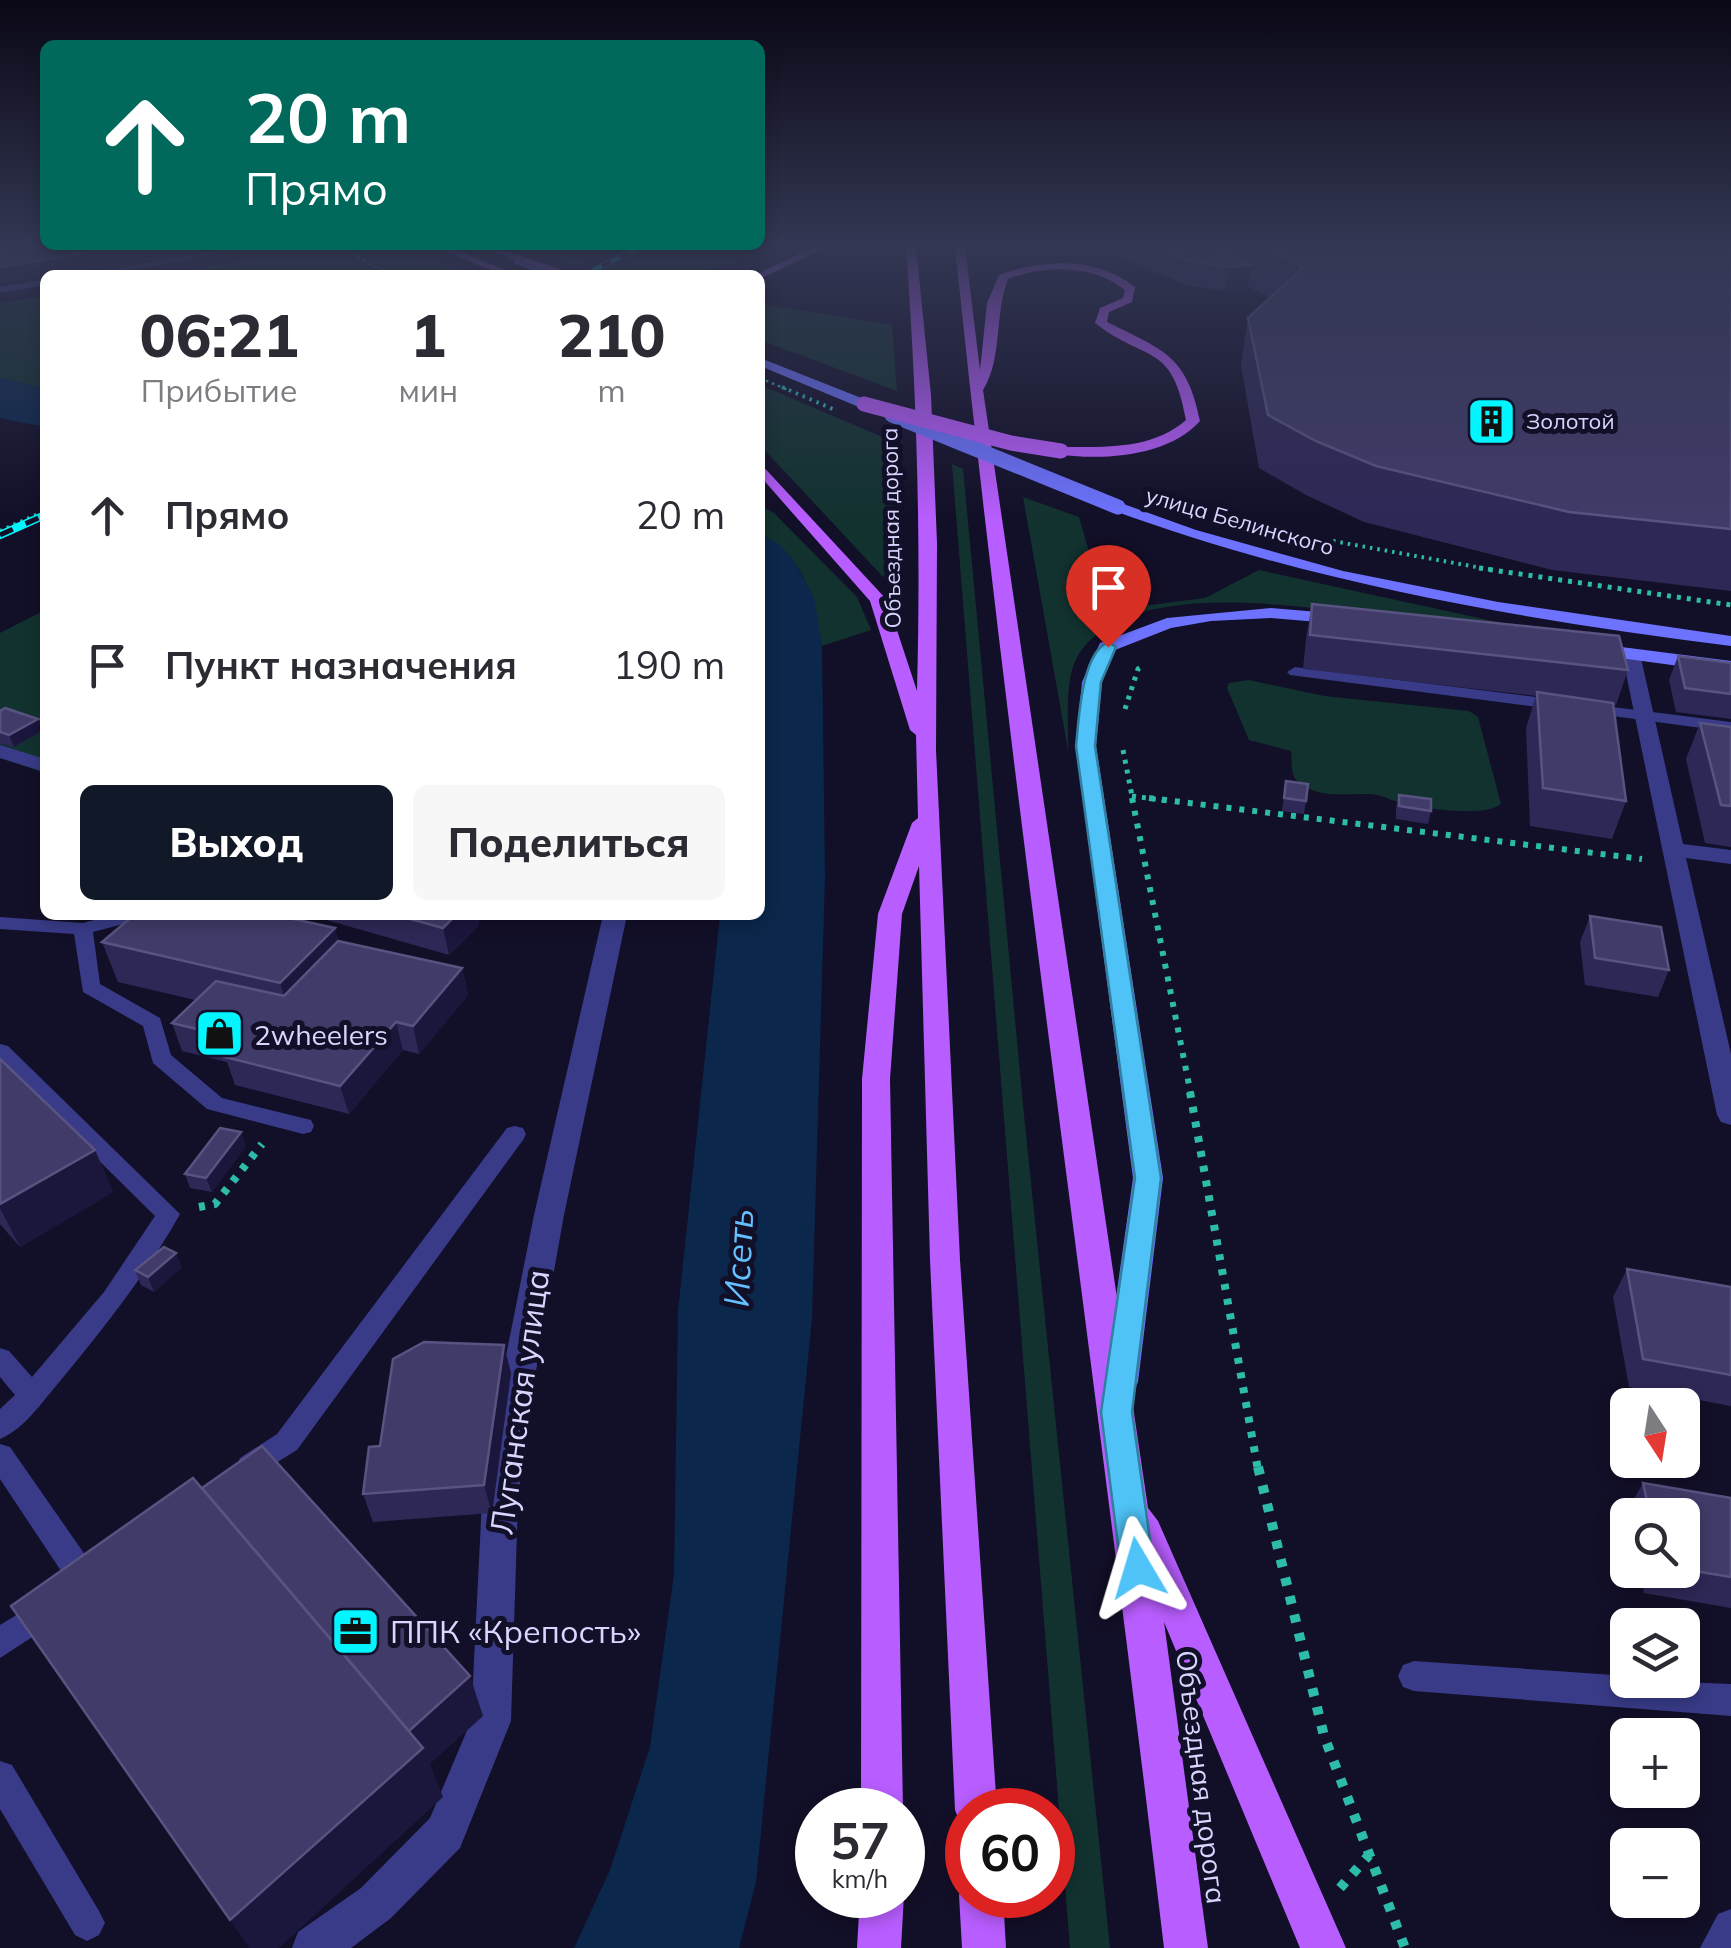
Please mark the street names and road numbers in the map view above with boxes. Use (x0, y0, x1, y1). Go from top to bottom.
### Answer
street label: Объездная дорога (875, 427, 907, 629)
street label: улица Белинского (1143, 481, 1337, 561)
street label: Луганская улица (481, 1267, 557, 1537)
street label: Объездная дорога (1169, 1648, 1235, 1906)

